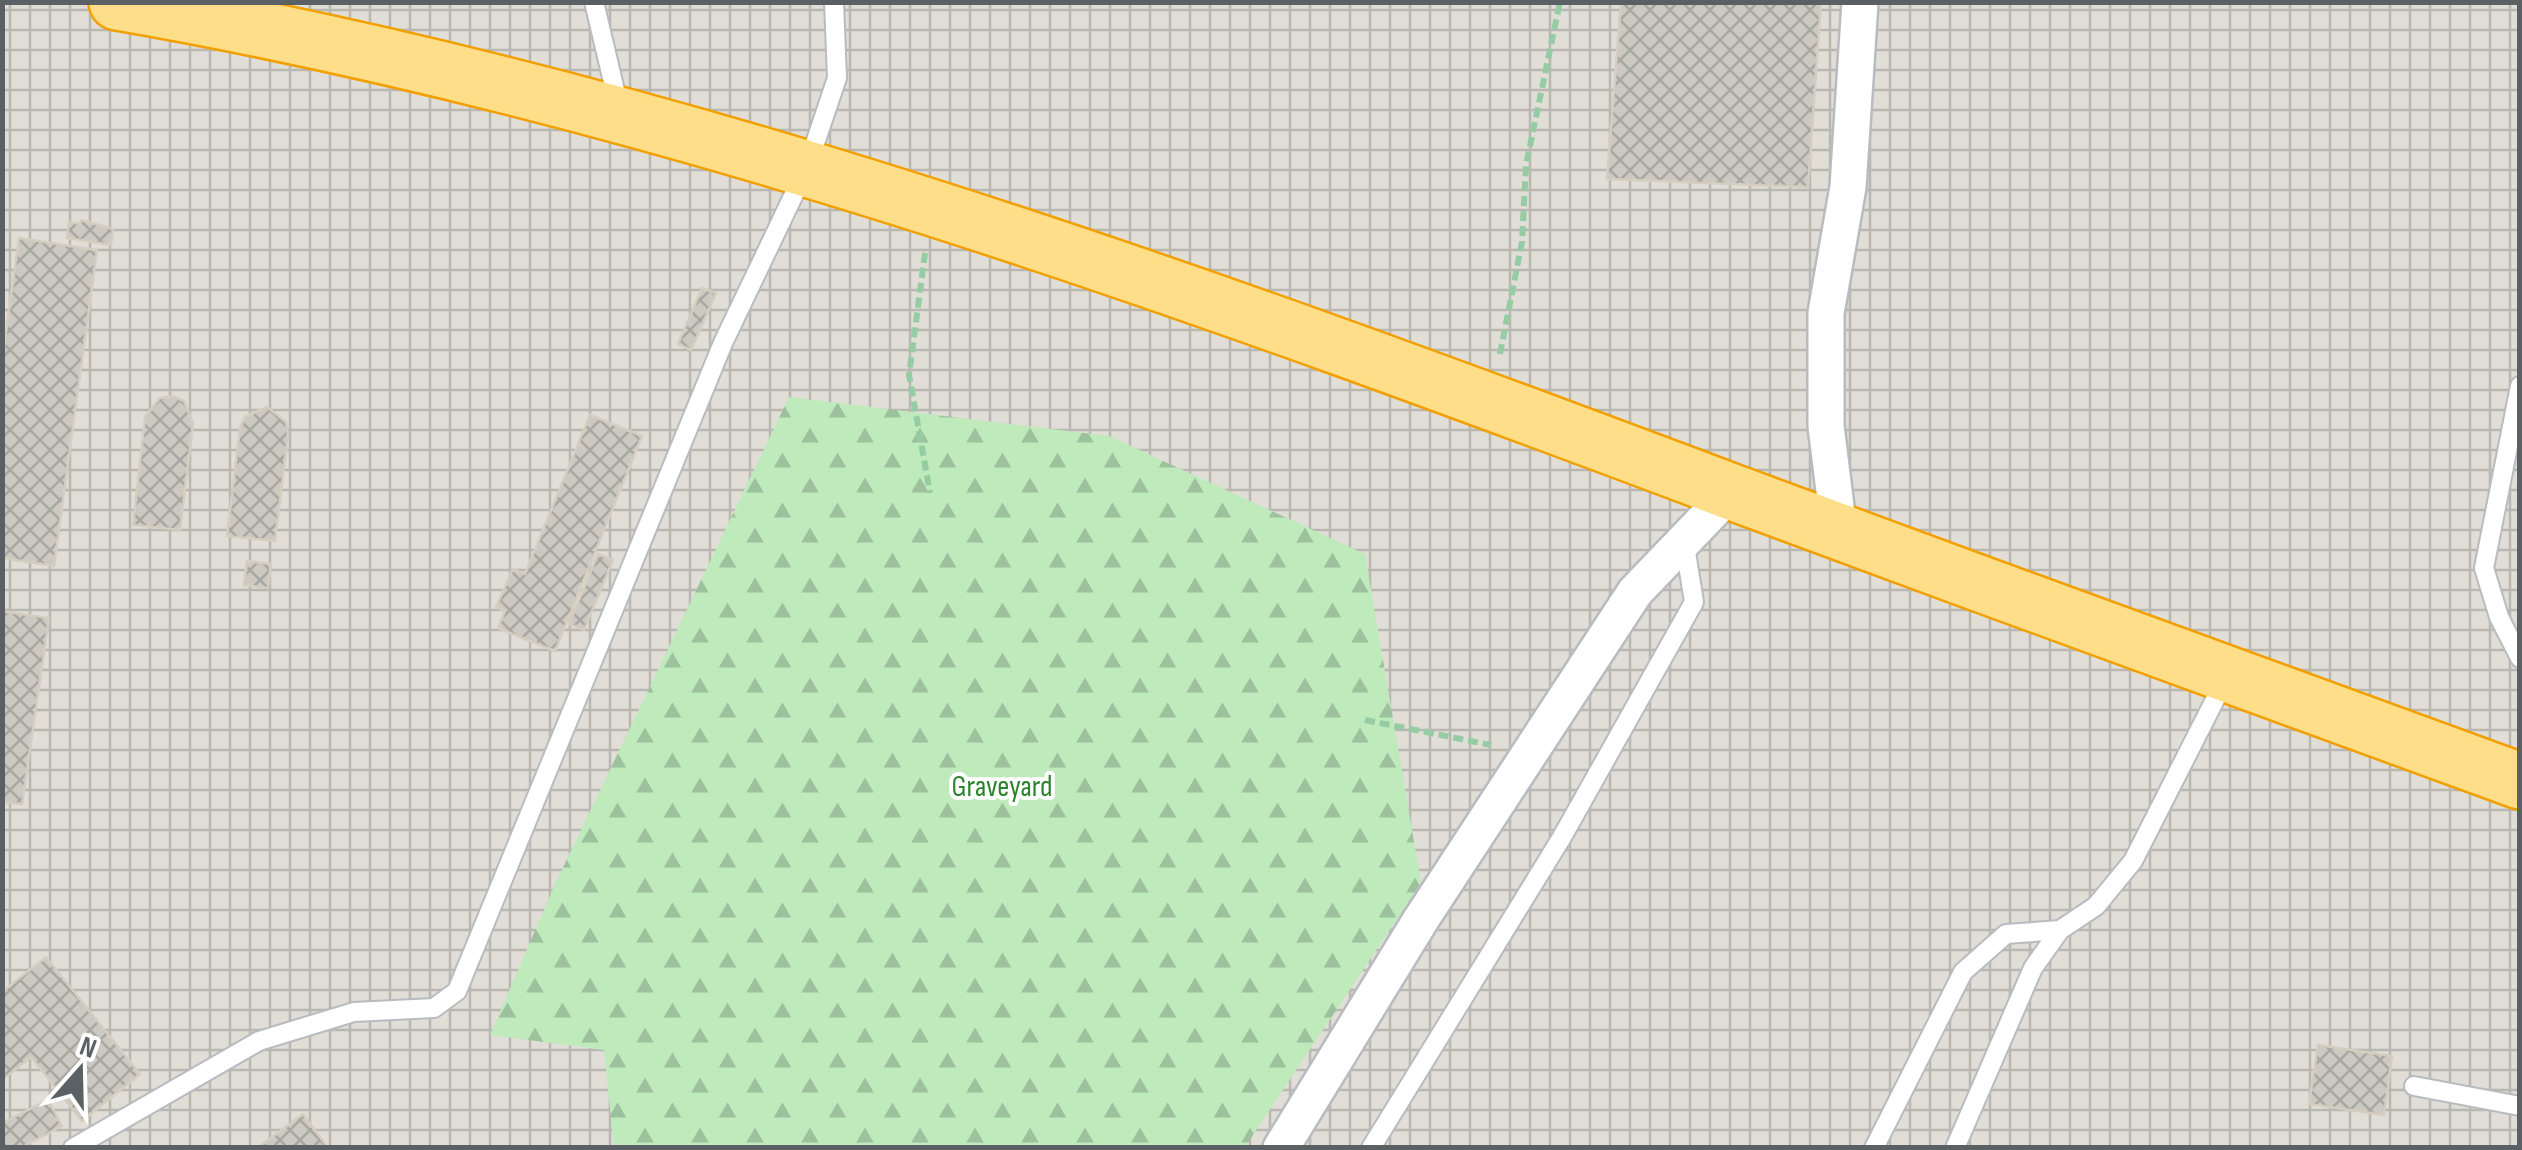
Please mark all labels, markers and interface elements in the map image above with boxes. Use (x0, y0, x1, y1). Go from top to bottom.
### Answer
park label: Graveyard (951, 769, 1053, 805)
north arrow (30, 1020, 130, 1120)
text: N (75, 1030, 101, 1066)

